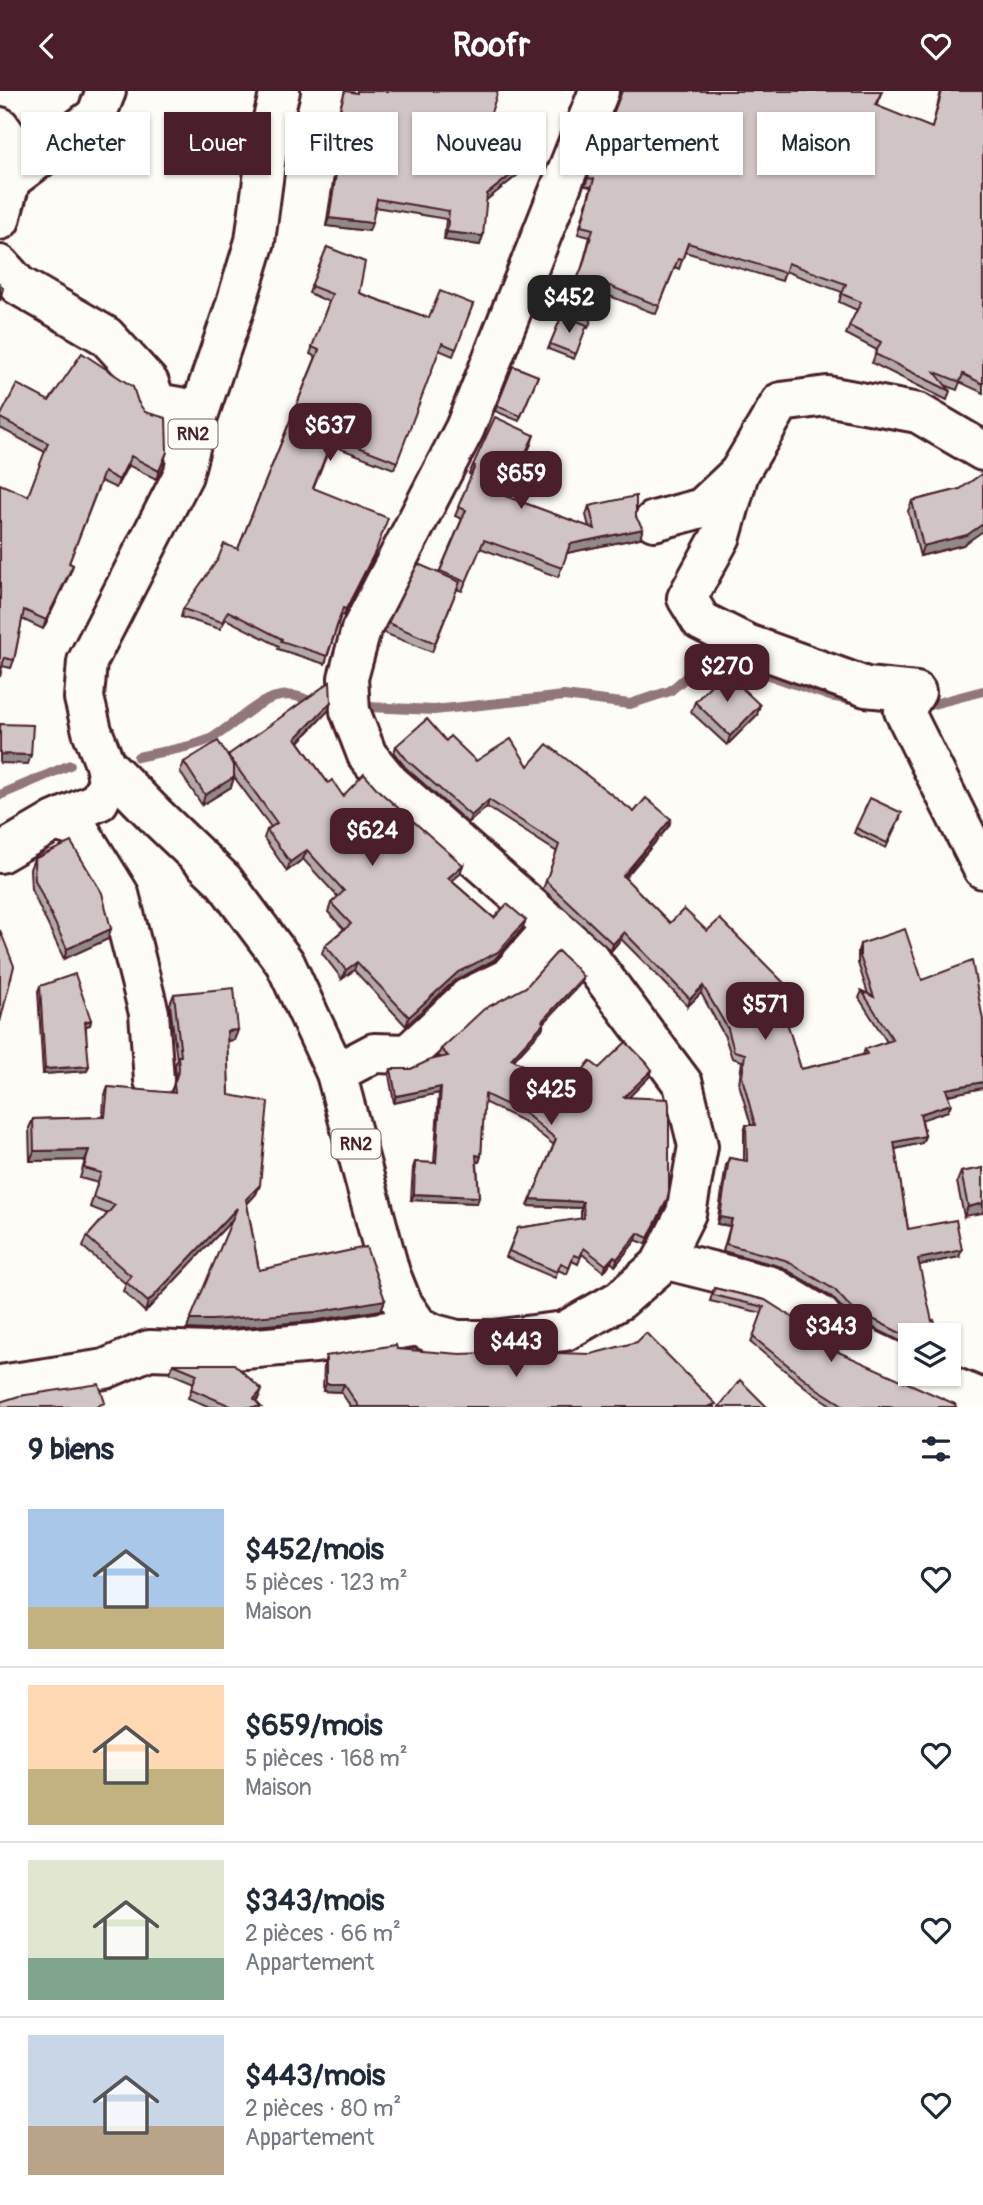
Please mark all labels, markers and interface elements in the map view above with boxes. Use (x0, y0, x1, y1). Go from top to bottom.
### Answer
text: Roofr (453, 26, 530, 66)
icon: back (28, 27, 66, 65)
icon: heart (917, 27, 955, 65)
chip: Acheter (21, 112, 150, 175)
chip: Louer (164, 112, 271, 175)
chip: Filtres (285, 112, 398, 175)
chip: Nouveau (412, 112, 546, 175)
chip: Appartement (560, 112, 743, 175)
chip: Maison (757, 112, 875, 175)
pin: $452 (528, 275, 610, 335)
text: $452 (543, 283, 595, 312)
pin: $637 (289, 403, 371, 463)
text: $637 (305, 411, 355, 440)
road number: RN2 (168, 419, 218, 449)
pin: $659 (480, 451, 562, 511)
text: $659 (496, 459, 546, 488)
pin: $270 (686, 645, 768, 704)
text: $270 (700, 652, 754, 681)
pin: $624 (331, 809, 413, 868)
text: $624 (346, 816, 398, 845)
pin: $571 (724, 983, 806, 1042)
text: $571 (742, 990, 788, 1019)
pin: $425 (510, 1067, 592, 1127)
text: $425 (525, 1075, 577, 1104)
road number: RN2 (332, 1129, 380, 1159)
pin: $343 (790, 1305, 872, 1364)
text: $343 (805, 1312, 857, 1341)
pin: $443 (475, 1319, 557, 1379)
map controls (898, 1323, 961, 1386)
button: layers (898, 1323, 961, 1386)
text: $443 (490, 1327, 542, 1356)
icon: filters (917, 1430, 955, 1468)
text: 9 biens (28, 1431, 114, 1468)
text: $452/mois (245, 1531, 384, 1568)
icon: home (84, 1537, 168, 1621)
icon: heart (917, 1560, 955, 1598)
text: 5 pièces · 123 m² (245, 1568, 408, 1597)
text: Maison (245, 1597, 312, 1626)
text: $659/mois (245, 1707, 383, 1744)
icon: home (84, 1713, 168, 1797)
icon: heart (917, 1736, 955, 1774)
text: 5 pièces · 168 m² (245, 1744, 408, 1773)
text: Maison (245, 1773, 312, 1802)
text: $343/mois (245, 1882, 384, 1919)
icon: home (84, 1888, 168, 1972)
icon: heart (917, 1911, 955, 1949)
text: 2 pièces · 66 m² (245, 1919, 401, 1948)
text: Appartement (245, 1948, 374, 1977)
text: $443/mois (245, 2057, 385, 2094)
icon: home (84, 2063, 168, 2147)
icon: heart (917, 2086, 955, 2124)
text: 2 pièces · 80 m² (245, 2094, 401, 2123)
text: Appartement (245, 2123, 374, 2152)

